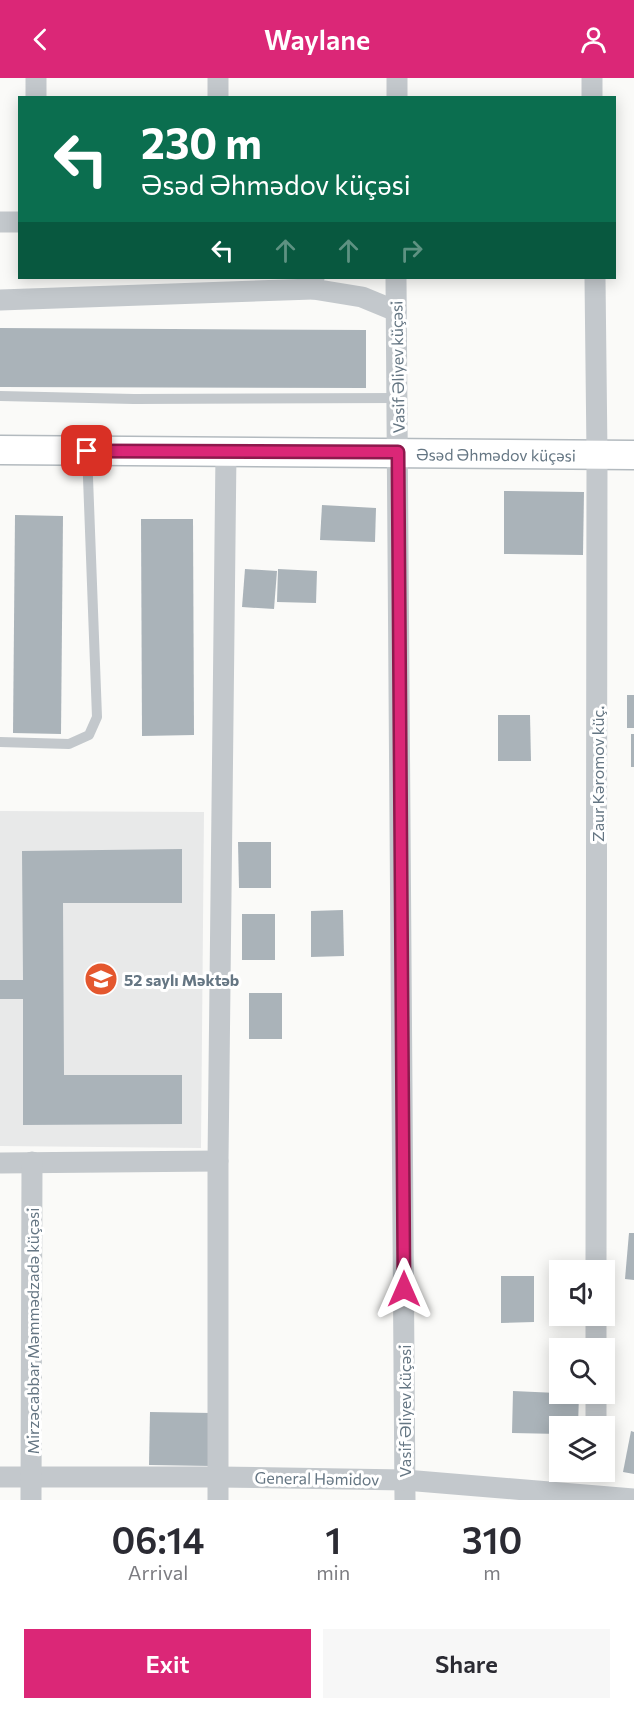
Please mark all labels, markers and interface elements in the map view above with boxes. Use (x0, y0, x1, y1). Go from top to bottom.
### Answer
icon: back (24, 23, 57, 56)
text: Waylane (264, 23, 370, 56)
icon: person (577, 23, 610, 56)
text: 230 m (141, 116, 262, 168)
icon: left (42, 120, 120, 198)
text: Əsəd Əhmədov küçəsi (141, 168, 411, 201)
icon: left (206, 234, 239, 267)
icon: ahead (269, 234, 302, 267)
icon: ahead (332, 234, 365, 267)
icon: right (395, 234, 428, 267)
street label: Vasif Əliyev küçəsi (386, 300, 408, 434)
pin (61, 425, 112, 476)
icon: arrive (70, 434, 103, 467)
street label: Əsəd Əhmədov küçəsi (416, 444, 576, 464)
street label: Zaur Kəromov küç. (588, 706, 607, 842)
school or university icon: 52 saylı Məktəb (83, 961, 119, 997)
place label: 52 saylı Məktəb (124, 970, 239, 989)
street label: Mirzəcabbar Məmmədzadə küçəsi (23, 1208, 42, 1454)
position arrow (372, 1257, 436, 1321)
map controls (549, 1260, 615, 1482)
button: sound (549, 1260, 615, 1326)
button: search (549, 1338, 615, 1404)
street label: Vasif Əliyev küçəsi (395, 1345, 414, 1477)
button: layers (549, 1416, 615, 1482)
street label: General Həmidov (254, 1467, 380, 1489)
text: 06:14 (112, 1517, 205, 1561)
text: 1 (325, 1517, 341, 1561)
text: 310 (462, 1517, 522, 1561)
text: Arrival (128, 1560, 188, 1584)
text: min (316, 1560, 350, 1584)
text: m (483, 1560, 501, 1584)
button: Exit (24, 1629, 311, 1698)
button: Share (323, 1629, 610, 1698)

